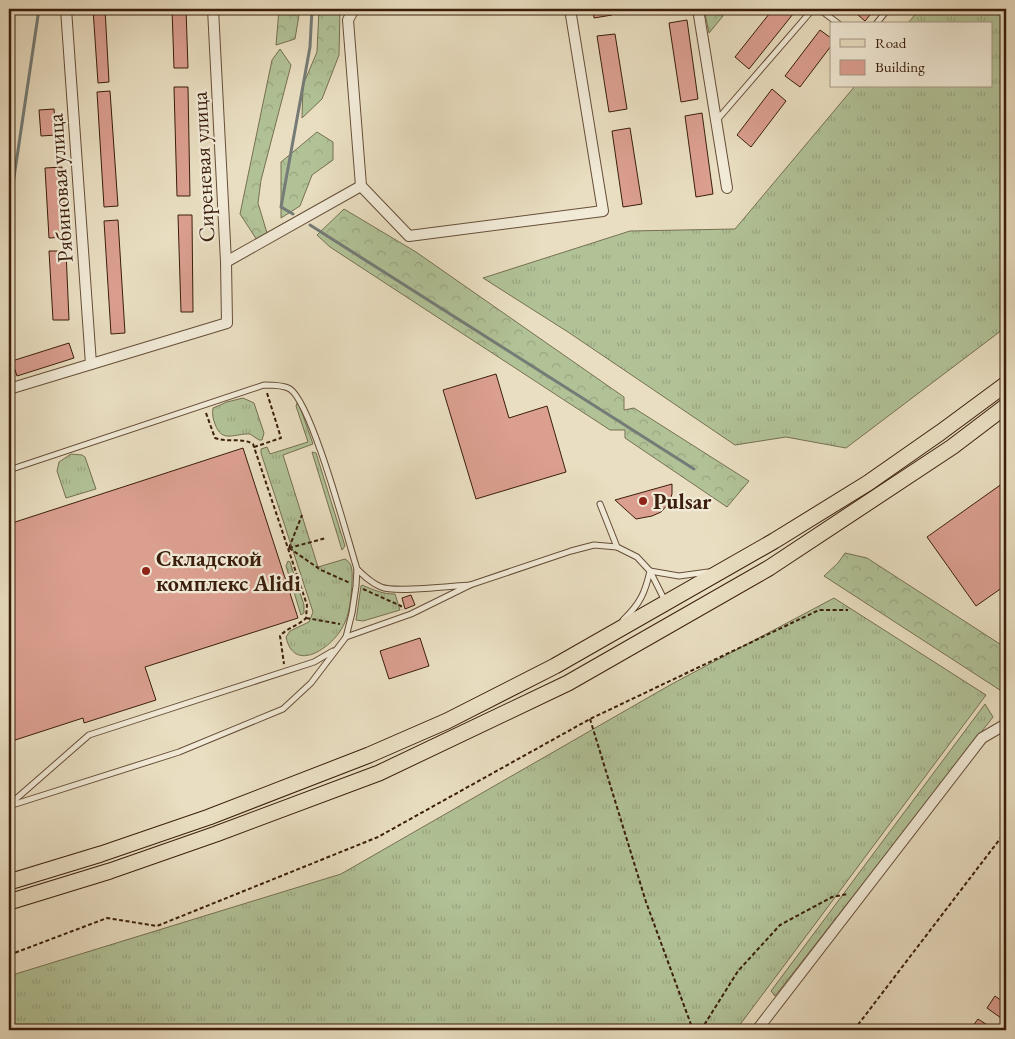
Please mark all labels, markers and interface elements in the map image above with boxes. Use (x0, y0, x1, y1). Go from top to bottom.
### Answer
legend (830, 22, 992, 88)
text: Road (875, 33, 907, 52)
text: Building (875, 57, 925, 76)
street label: Сиреневая улица (185, 91, 221, 243)
street label: Рябиновая улица (40, 112, 80, 264)
place label: Pulsar (653, 487, 712, 516)
marker: Pulsar (637, 495, 649, 507)
place label: Складской комплекс Alidi (156, 544, 301, 598)
marker: Складской комплекс Alidi (140, 565, 152, 577)

